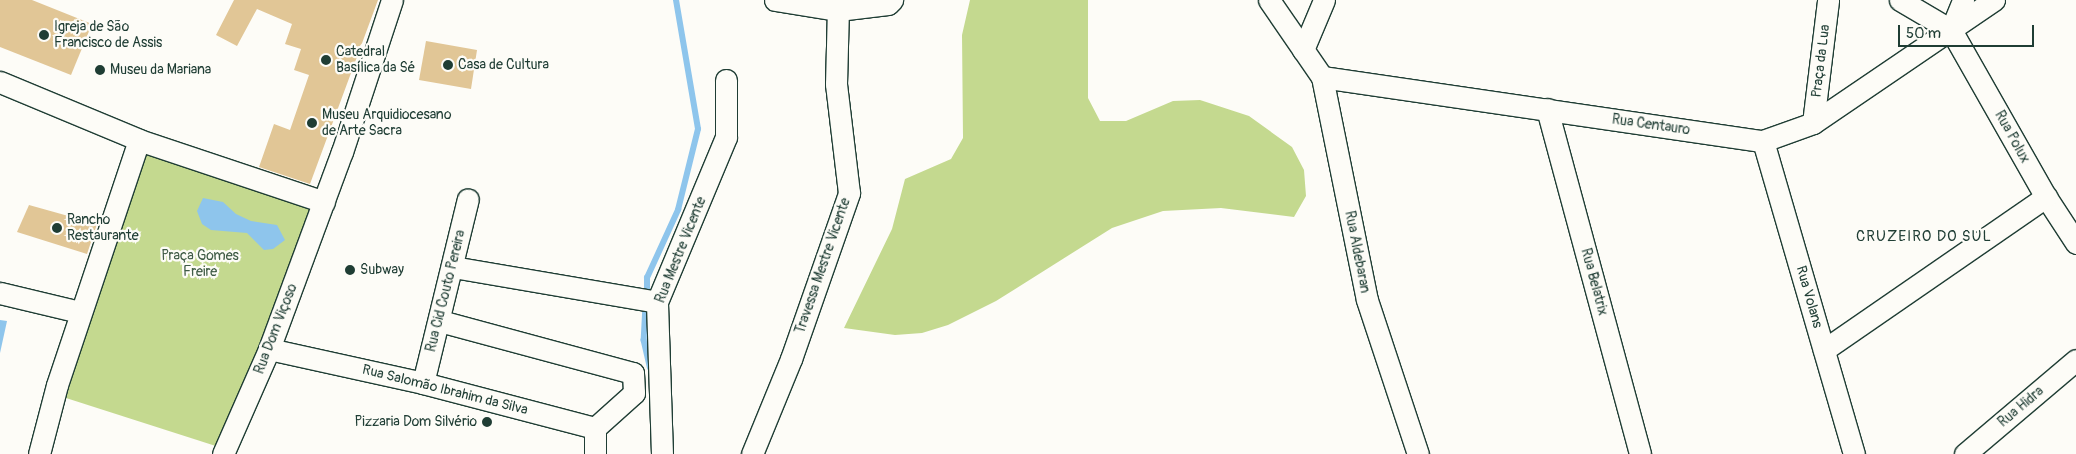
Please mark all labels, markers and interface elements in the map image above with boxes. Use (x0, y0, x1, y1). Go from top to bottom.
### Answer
scale bar (1901, 15, 2037, 47)
place label: Igreja de São Francisco de Assis (54, 19, 162, 52)
street label: Praça da Lua (1808, 23, 1834, 99)
text: 50 m (1906, 24, 1941, 43)
marker: Igreja de São Francisco de Assis (38, 29, 50, 41)
place label: Catedral Basílica da Sé (336, 44, 415, 76)
marker: Catedral Basílica da Sé (320, 54, 332, 66)
place label: Casa de Cultura (458, 57, 549, 73)
marker: Casa de Cultura (442, 59, 454, 71)
place label: Museu da Mariana (110, 62, 211, 78)
marker: Museu da Mariana (94, 64, 106, 76)
place label: Museu Arquidiocesano de Arte Sacra (322, 107, 451, 140)
street label: Rua Polux (1991, 108, 2033, 166)
street label: Rua Centauro (1611, 111, 1691, 139)
marker: Museu Arquidiocesano de Arte Sacra (306, 117, 318, 129)
street label: Rua Mestre Vicente (652, 194, 710, 306)
street label: Travessa Mestre Vicente (792, 196, 854, 336)
street label: Rua Aldebaran (1341, 209, 1373, 295)
place label: Rancho Restaurante (67, 212, 139, 244)
marker: Rancho Restaurante (51, 222, 63, 234)
street label: Rua Cid Couto Pereira (423, 228, 469, 354)
district label: CRUZEIRO DO SUL (1854, 228, 1994, 246)
street label: Rua Belatrix (1577, 246, 1611, 318)
park label: Praça Gomes Freire (161, 248, 239, 280)
place label: Subway (360, 262, 404, 278)
marker: Subway (344, 264, 356, 276)
street label: Rua Volans (1792, 264, 1826, 330)
street label: Rua Dom Viçoso (251, 281, 301, 377)
street label: Rua Salomão Ibrahim da Silva (361, 361, 529, 419)
street label: Rua Hidra (1995, 383, 2047, 431)
place label: Pizzaria Dom Silvério (355, 414, 477, 430)
marker: Pizzaria Dom Silvério (481, 416, 493, 428)

